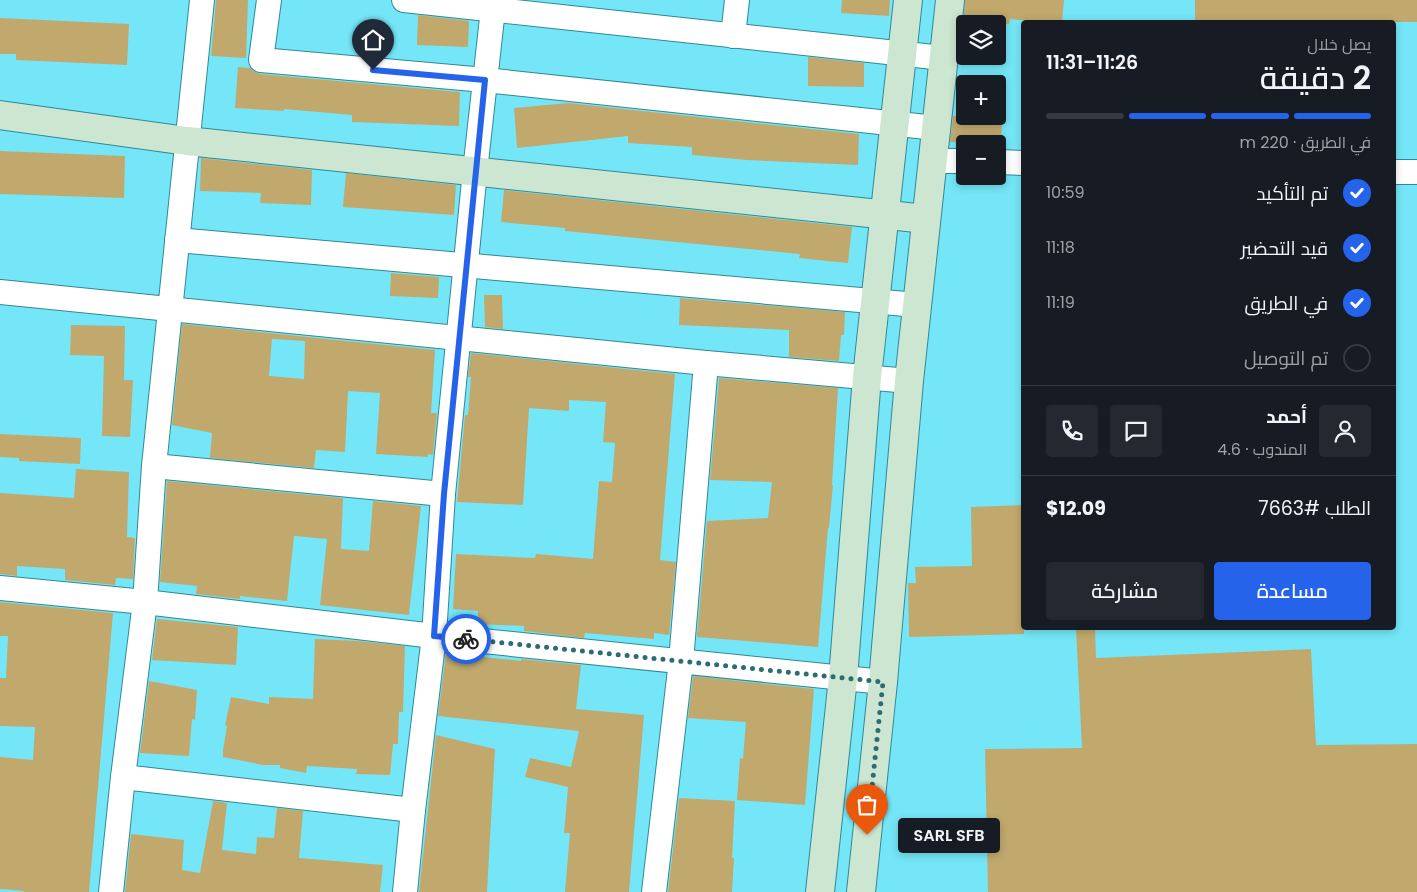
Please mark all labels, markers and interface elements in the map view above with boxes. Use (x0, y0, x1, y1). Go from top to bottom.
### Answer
map controls (956, 15, 1006, 185)
button: layers (956, 15, 1006, 65)
pin (352, 19, 394, 70)
icon: home (359, 26, 387, 54)
text: يصل خلال (1307, 33, 1371, 56)
text: 11:26–11:31 (1046, 49, 1138, 76)
text: 2 دقيقة (1260, 55, 1371, 100)
button: + (956, 75, 1006, 125)
text: في الطريق · 220 m (1240, 131, 1371, 154)
button: − (956, 135, 1006, 185)
icon: check (1343, 179, 1371, 207)
text: تم التأكيد (1256, 180, 1328, 207)
text: 10:59 (1046, 181, 1085, 204)
icon: check (1343, 234, 1371, 262)
text: قيد التحضير (1241, 235, 1328, 262)
text: 11:18 (1046, 236, 1075, 259)
icon: check (1343, 289, 1371, 317)
text: في الطريق (1245, 290, 1328, 317)
text: 11:19 (1046, 291, 1075, 314)
text: تم التوصيل (1244, 345, 1328, 372)
text: أحمد (1266, 403, 1307, 430)
button: phone (1046, 405, 1098, 457)
button: chat (1110, 405, 1162, 457)
button: person (1319, 405, 1371, 457)
text: المندوب · 4.6 (1217, 438, 1307, 461)
text: $12.09 (1046, 495, 1106, 522)
text: الطلب #7663 (1258, 495, 1371, 522)
button: مشاركة (1046, 562, 1204, 620)
button: مساعدة (1214, 562, 1371, 620)
courier (441, 614, 491, 664)
icon: bike (452, 625, 480, 653)
pin (846, 784, 888, 835)
icon: bag (853, 791, 881, 819)
callout: SARL SFB (897, 818, 1000, 852)
text: SARL SFB (913, 824, 985, 847)

